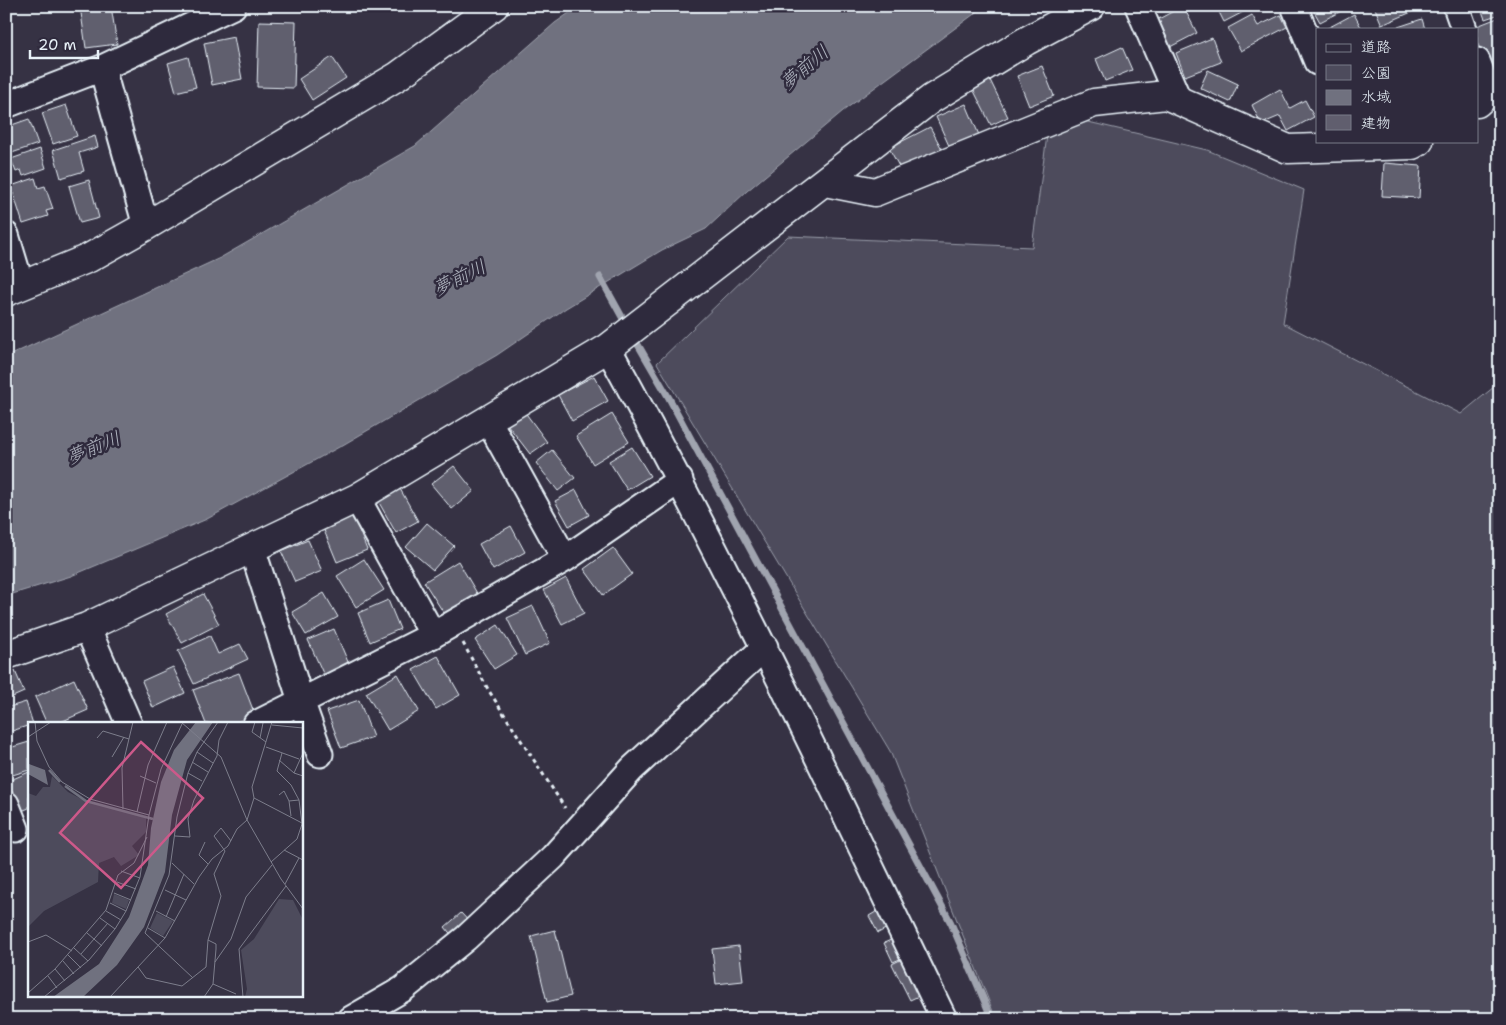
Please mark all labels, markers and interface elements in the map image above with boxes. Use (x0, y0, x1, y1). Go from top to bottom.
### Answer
scale bar (30, 28, 98, 60)
legend (1316, 28, 1478, 142)
text: 20 m (38, 35, 77, 55)
text: 道路 (1361, 37, 1391, 57)
water label: 夢前川 (774, 39, 834, 95)
text: 公園 (1361, 63, 1391, 83)
text: 水域 (1361, 87, 1391, 107)
text: 建物 (1361, 113, 1391, 133)
water label: 夢前川 (428, 254, 490, 301)
water label: 夢前川 (62, 425, 124, 470)
inset map (28, 722, 302, 998)

